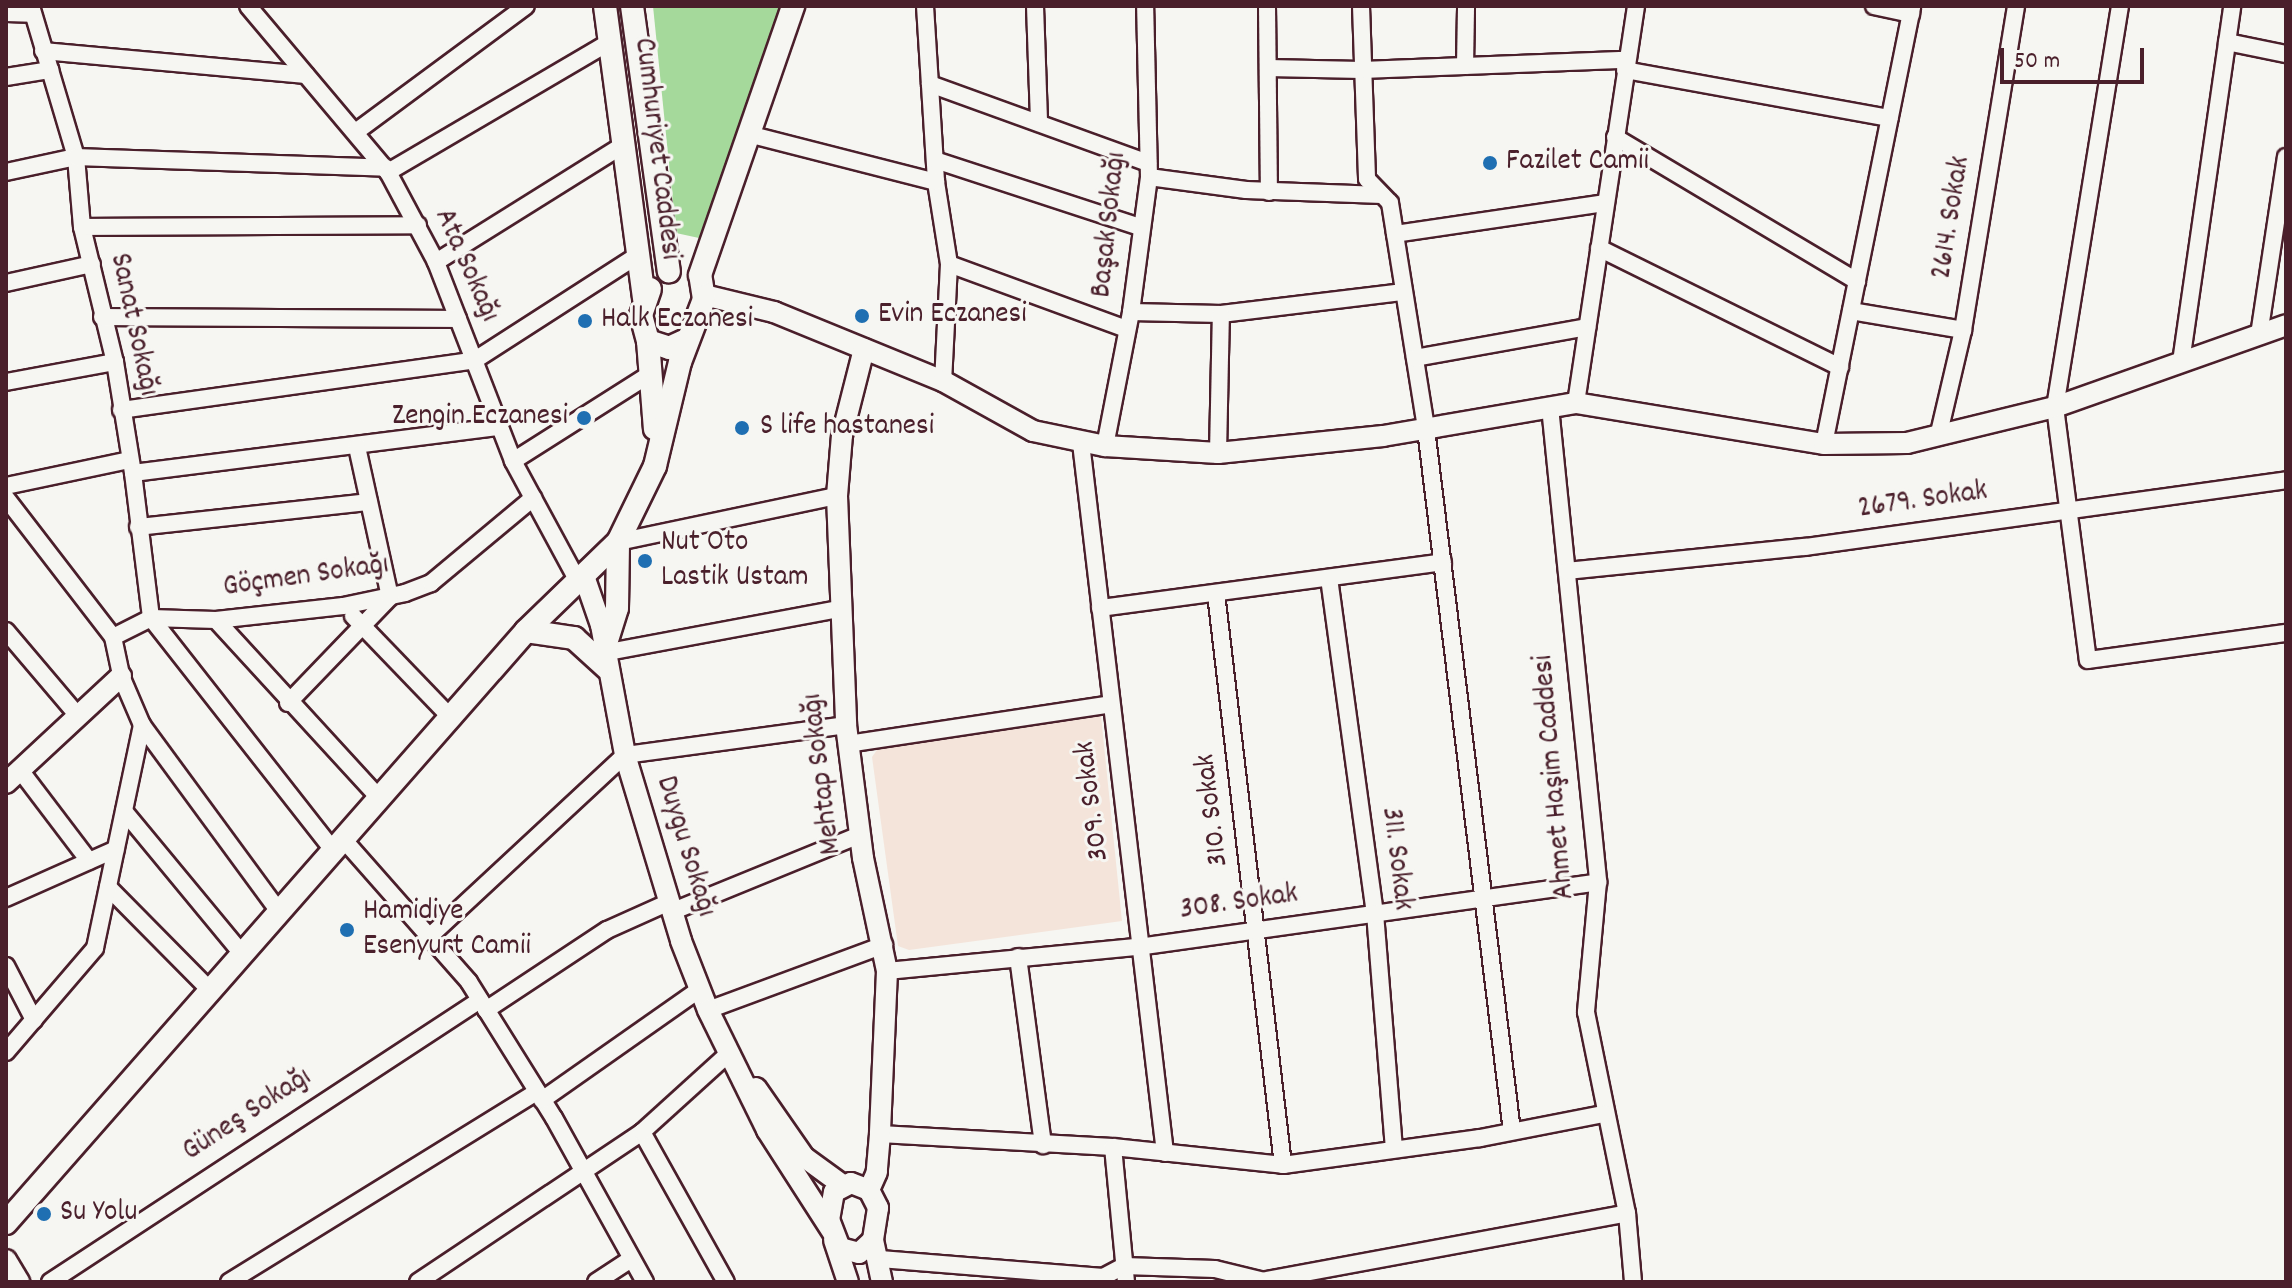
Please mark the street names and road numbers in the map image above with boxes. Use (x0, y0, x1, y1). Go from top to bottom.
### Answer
street label: Cumhuriyet Caddesi (624, 36, 686, 262)
street label: Başak Sokağı (1085, 150, 1137, 300)
street label: 2614. Sokak (1926, 154, 1980, 282)
street label: Ata Sokağı (424, 204, 506, 328)
street label: Sanat Sokağı (99, 250, 165, 400)
street label: 2679. Sokak (1856, 475, 1990, 529)
street label: Göçmen Sokağı (221, 549, 391, 607)
street label: Ahmet Haşim Caddesi (1527, 653, 1585, 901)
street label: Mehtap Sokağı (796, 691, 852, 857)
street label: 309. Sokak (1069, 739, 1119, 863)
street label: 310. Sokak (1189, 752, 1239, 868)
street label: Duygu Sokağı (646, 772, 722, 922)
street label: 311. Sokak (1371, 805, 1419, 913)
street label: 308. Sokak (1178, 878, 1300, 930)
street label: Güneş Sokağı (177, 1061, 319, 1171)

